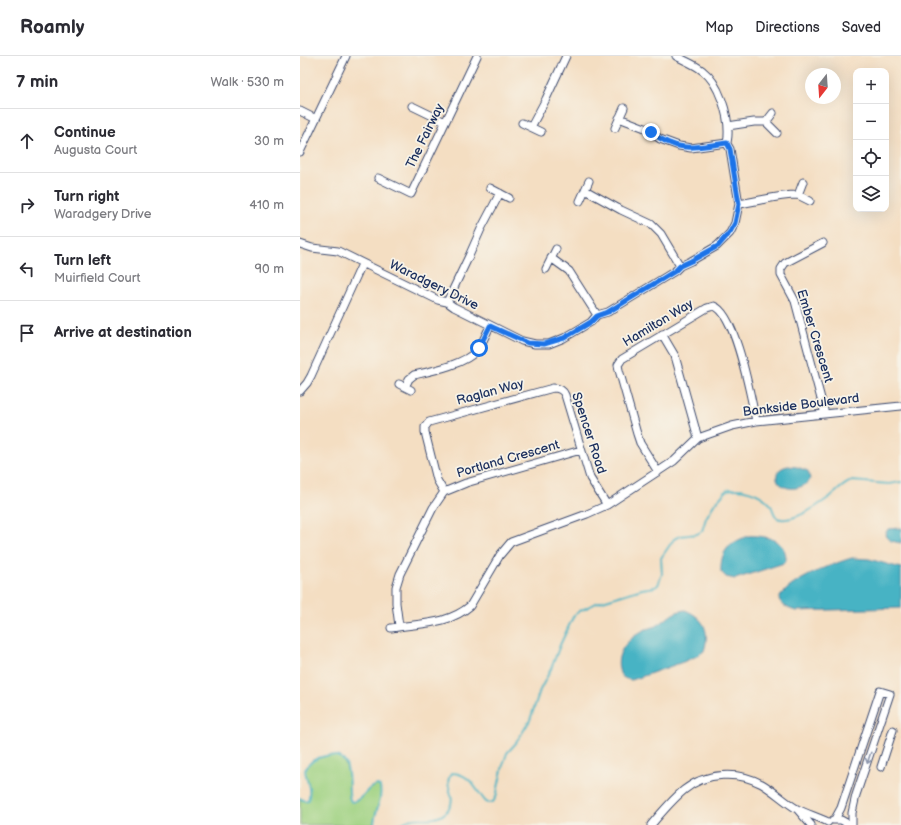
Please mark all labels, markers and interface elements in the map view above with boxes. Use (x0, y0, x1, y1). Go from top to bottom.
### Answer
text: Roamly (20, 16, 84, 39)
text: Map (705, 19, 733, 36)
text: Directions (755, 19, 820, 36)
text: Saved (842, 19, 881, 36)
north arrow (805, 68, 841, 104)
map controls (853, 68, 889, 212)
button: + (853, 68, 889, 104)
text: 7 min (16, 72, 58, 92)
text: Walk · 530 m (210, 74, 284, 90)
street label: The Fairway (402, 101, 448, 171)
button: − (853, 104, 889, 140)
text: Continue (54, 123, 116, 142)
route end (642, 123, 660, 141)
icon: ahead (16, 130, 38, 152)
text: 30 m (254, 133, 284, 149)
button: locate (853, 140, 889, 176)
text: Augusta Court (54, 142, 137, 158)
button: layers (853, 176, 889, 212)
text: Turn right (54, 187, 119, 206)
icon: right (16, 194, 38, 216)
text: 410 m (249, 197, 284, 213)
text: Waradgery Drive (54, 206, 151, 222)
text: Turn left (54, 251, 111, 270)
street label: Waradgery Drive (387, 256, 482, 314)
icon: left (16, 258, 38, 280)
text: 90 m (255, 261, 284, 277)
text: Muirfield Court (54, 270, 141, 286)
street label: Ember Crescent (793, 288, 837, 384)
street label: Hamilton Way (620, 296, 696, 350)
icon: arrive (16, 322, 38, 344)
text: Arrive at destination (54, 323, 192, 342)
route start (470, 339, 488, 357)
street label: Raglan Way (455, 375, 525, 409)
street label: Spencer Road (568, 390, 610, 476)
street label: Bankside Boulevard (742, 390, 860, 420)
street label: Portland Crescent (455, 437, 561, 481)
one-way arrow (865, 751, 872, 764)

